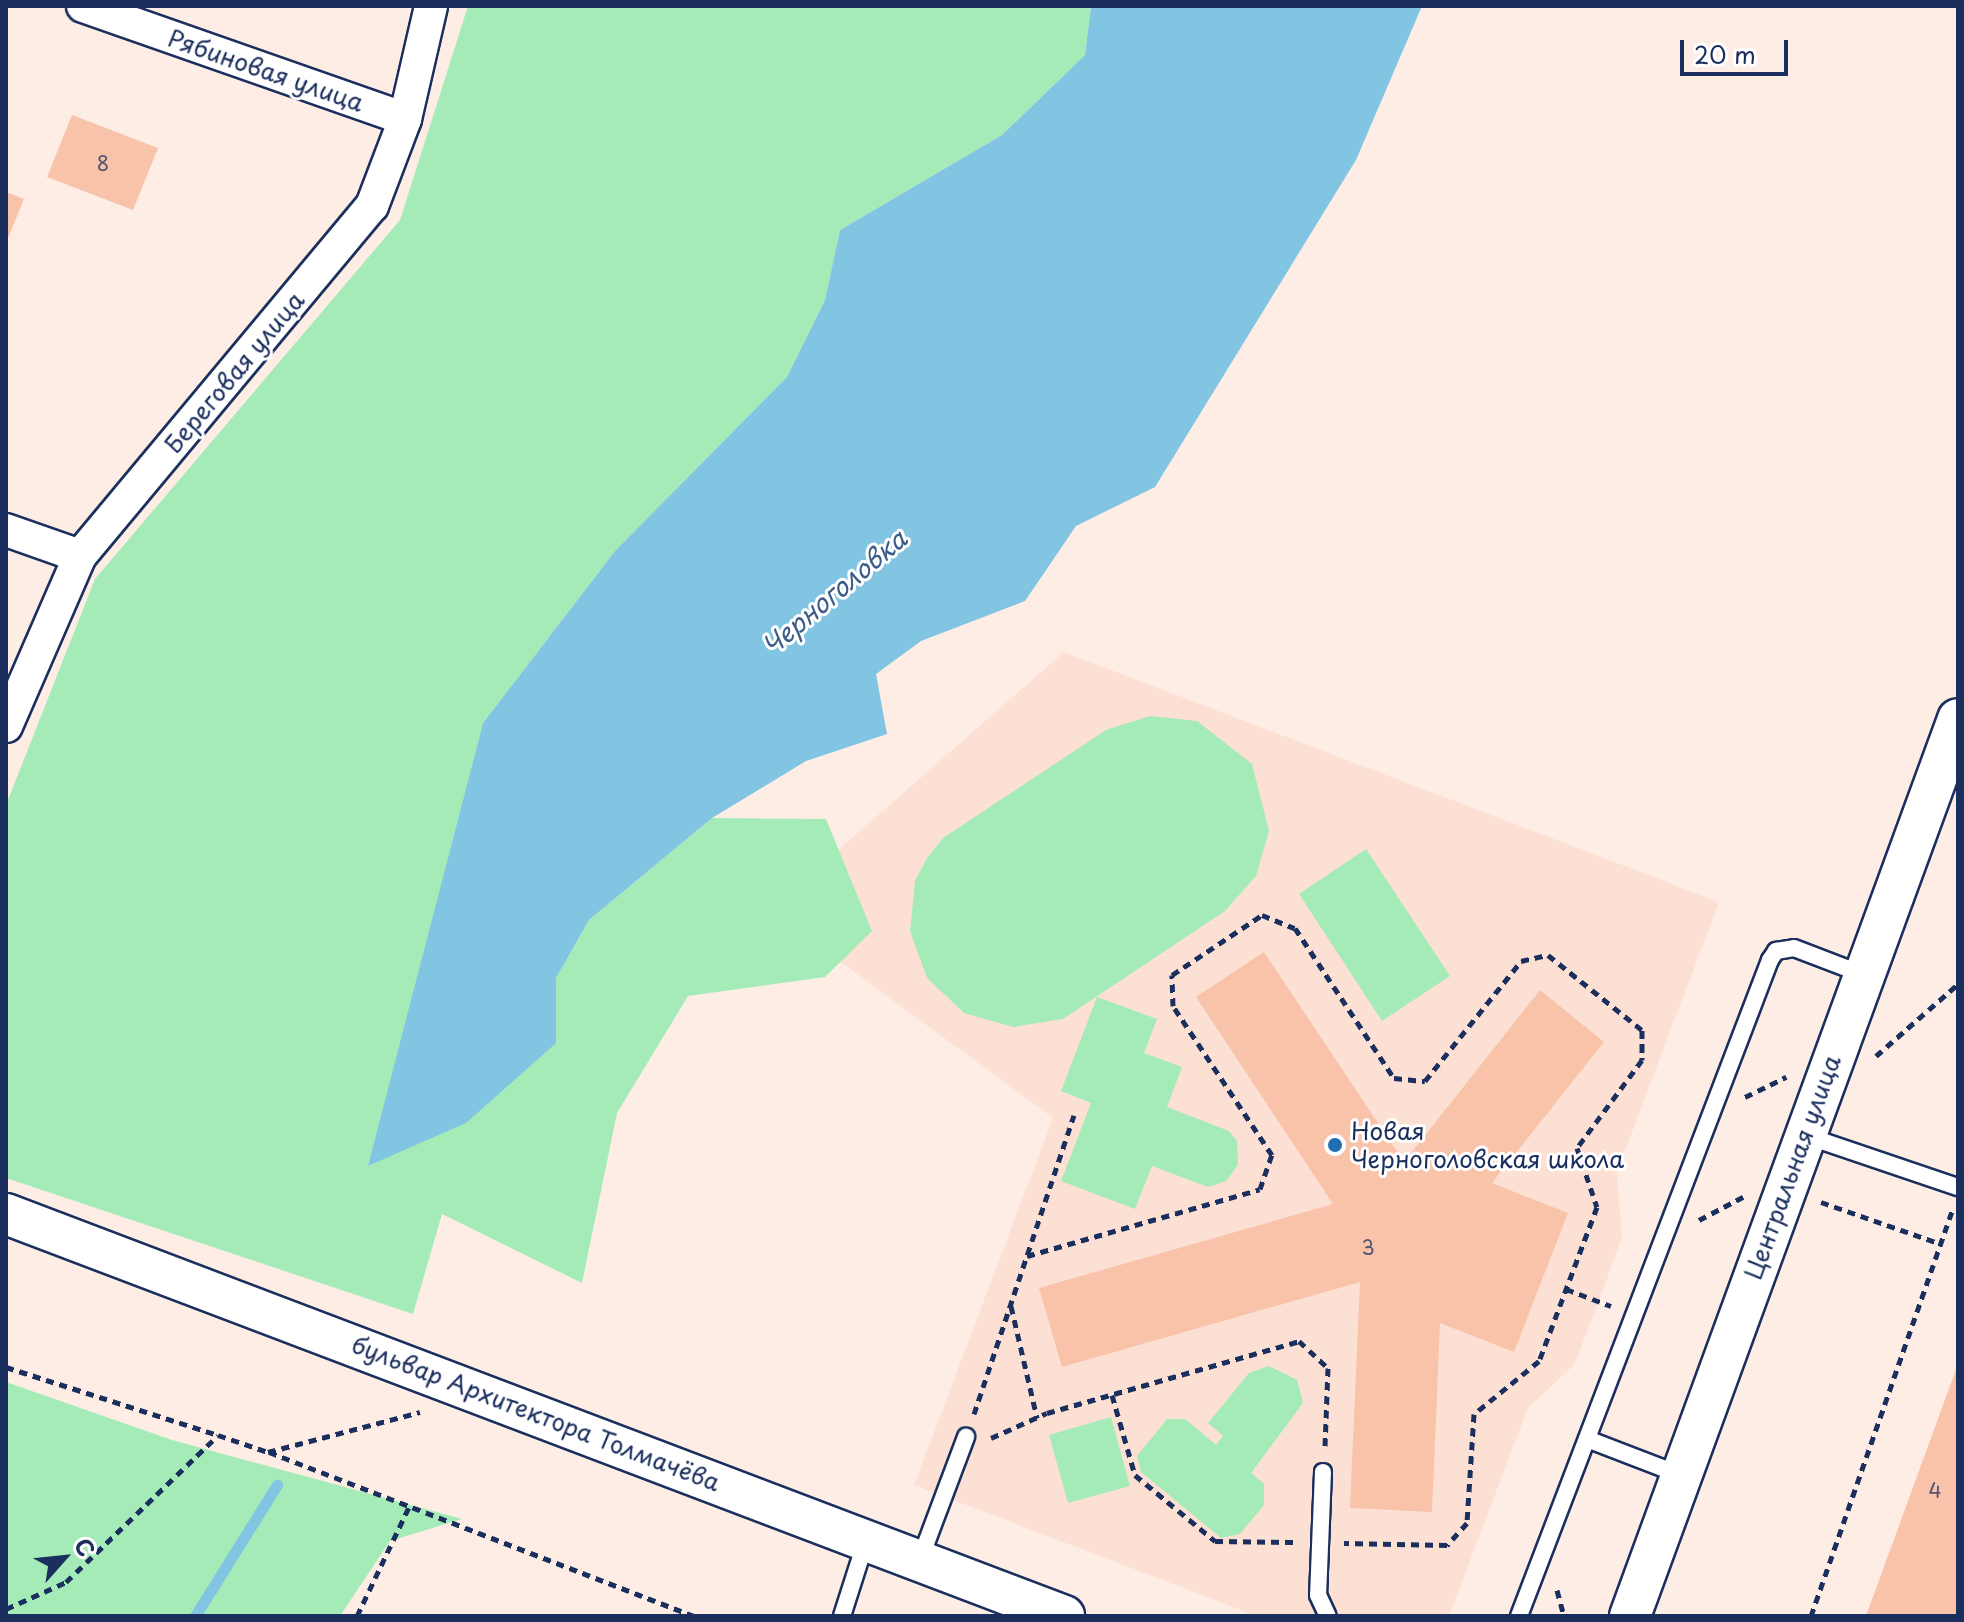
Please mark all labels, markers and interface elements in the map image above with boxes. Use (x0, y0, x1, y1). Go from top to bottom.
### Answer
street label: Рябиновая улица (164, 23, 368, 117)
scale bar (1684, 24, 1792, 74)
text: 20 m (1694, 36, 1756, 72)
house number: 8 (97, 151, 109, 175)
street label: Береговая улица (158, 285, 310, 459)
water label: Черноголовка (756, 523, 912, 661)
street label: Центральная улица (1738, 1051, 1846, 1283)
place label: Новая Черноголовская школа (1351, 1117, 1625, 1173)
marker: Новая Черноголовская школа (1326, 1136, 1344, 1154)
house number: 3 (1361, 1235, 1375, 1259)
street label: бульвар Архитектора Толмачёва (347, 1329, 725, 1497)
house number: 4 (1928, 1478, 1942, 1502)
north arrow (24, 1518, 104, 1598)
text: С (67, 1532, 104, 1562)

